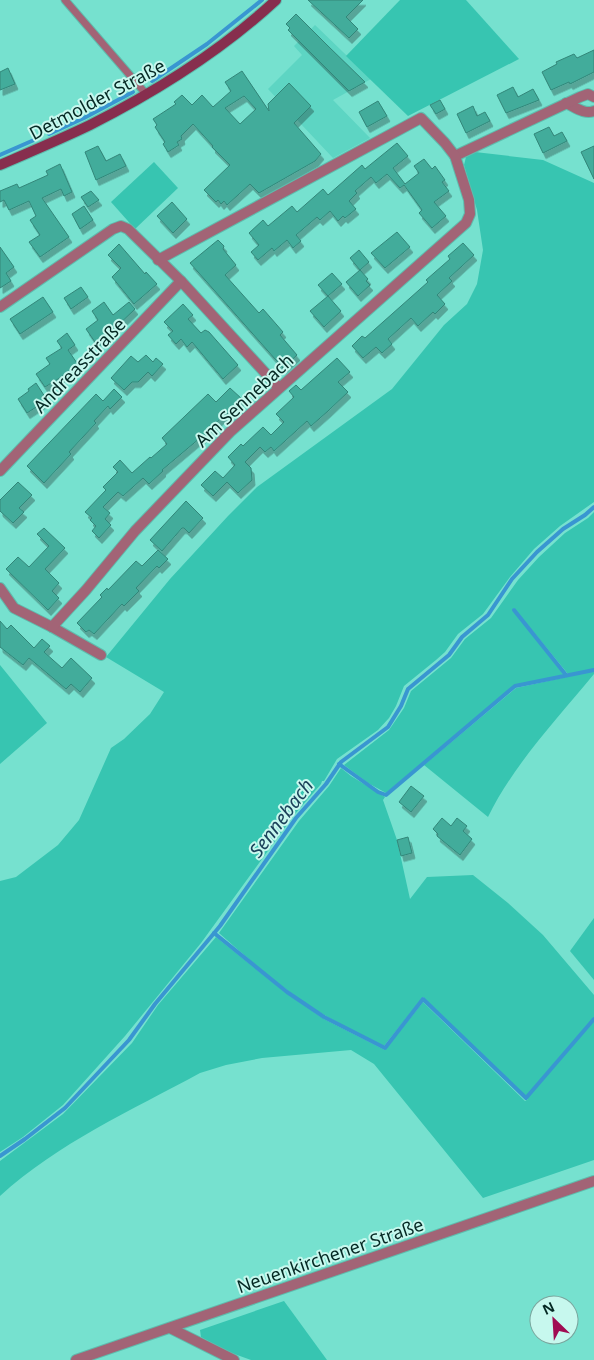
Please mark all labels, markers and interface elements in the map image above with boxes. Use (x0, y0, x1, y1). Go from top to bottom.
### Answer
street label: Detmolder Straße (25, 53, 169, 145)
street label: Andreasstraße (27, 312, 131, 418)
street label: Am Sennebach (190, 348, 298, 452)
water label: Sennebach (243, 773, 319, 863)
street label: Neuenkirchener Straße (233, 1212, 427, 1298)
north arrow (529, 1295, 579, 1345)
text: N (539, 1297, 557, 1319)

